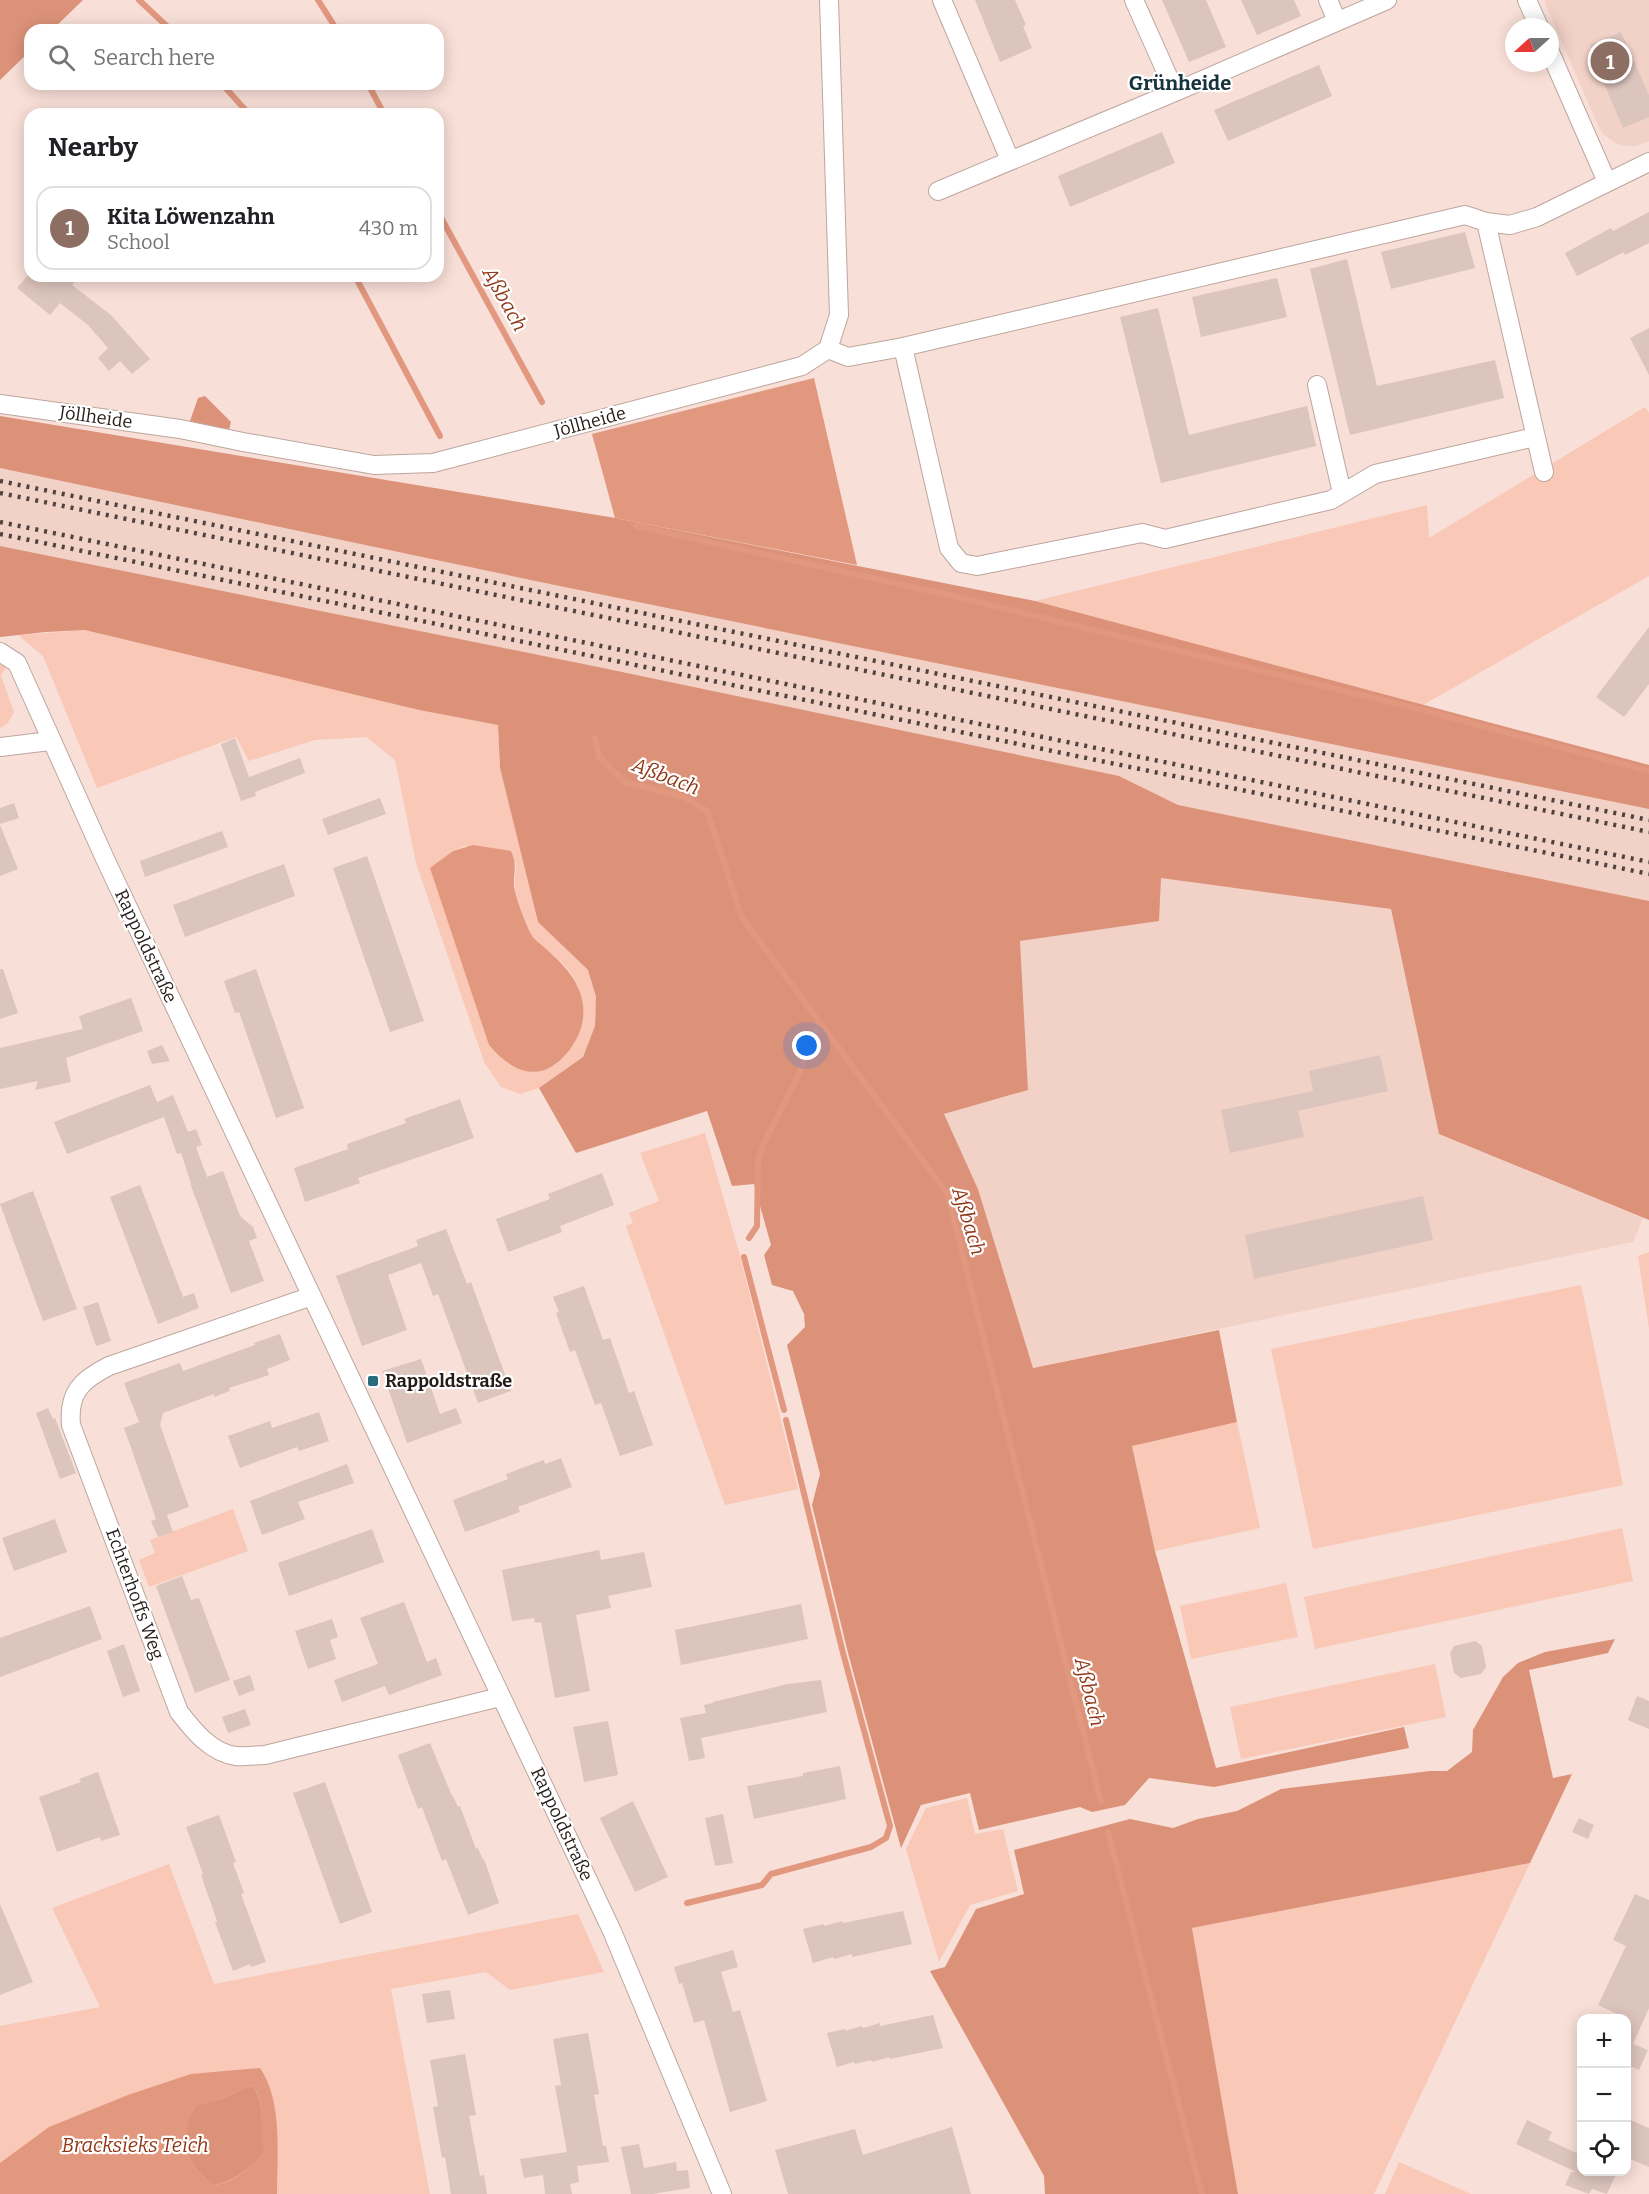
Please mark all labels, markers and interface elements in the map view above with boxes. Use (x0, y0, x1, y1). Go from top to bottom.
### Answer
north arrow (1505, 18, 1559, 72)
search box (24, 24, 444, 90)
pin: 1 (1590, 38, 1630, 84)
icon: search (45, 41, 78, 74)
text: Search here (93, 44, 215, 71)
district label: Grünheide (1129, 71, 1231, 95)
text: Nearby (48, 132, 138, 163)
text: Kita Löwenzahn (107, 203, 275, 230)
text: 1 (65, 216, 74, 240)
text: 430 m (359, 216, 418, 240)
text: School (107, 230, 170, 254)
water label: Aßbach (477, 262, 532, 335)
street label: Jöllheide (57, 401, 134, 433)
street label: Jöllheide (551, 402, 628, 442)
water label: Aßbach (628, 752, 703, 800)
street label: Rappoldstraße (110, 886, 182, 1006)
your location (792, 1031, 821, 1060)
water label: Aßbach (947, 1183, 991, 1258)
place label: Rappoldstraße (385, 1370, 512, 1392)
marker: Rappoldstraße (366, 1374, 380, 1388)
street label: Echterhoffs Weg (101, 1526, 169, 1662)
water label: Aßbach (1070, 1654, 1110, 1729)
street label: Rappoldstraße (526, 1764, 598, 1884)
map controls (1577, 2014, 1631, 2176)
button: + (1577, 2014, 1631, 2068)
button: − (1577, 2068, 1631, 2122)
button: locate (1577, 2122, 1631, 2176)
water label: Bracksieks Teich (61, 2133, 209, 2157)

